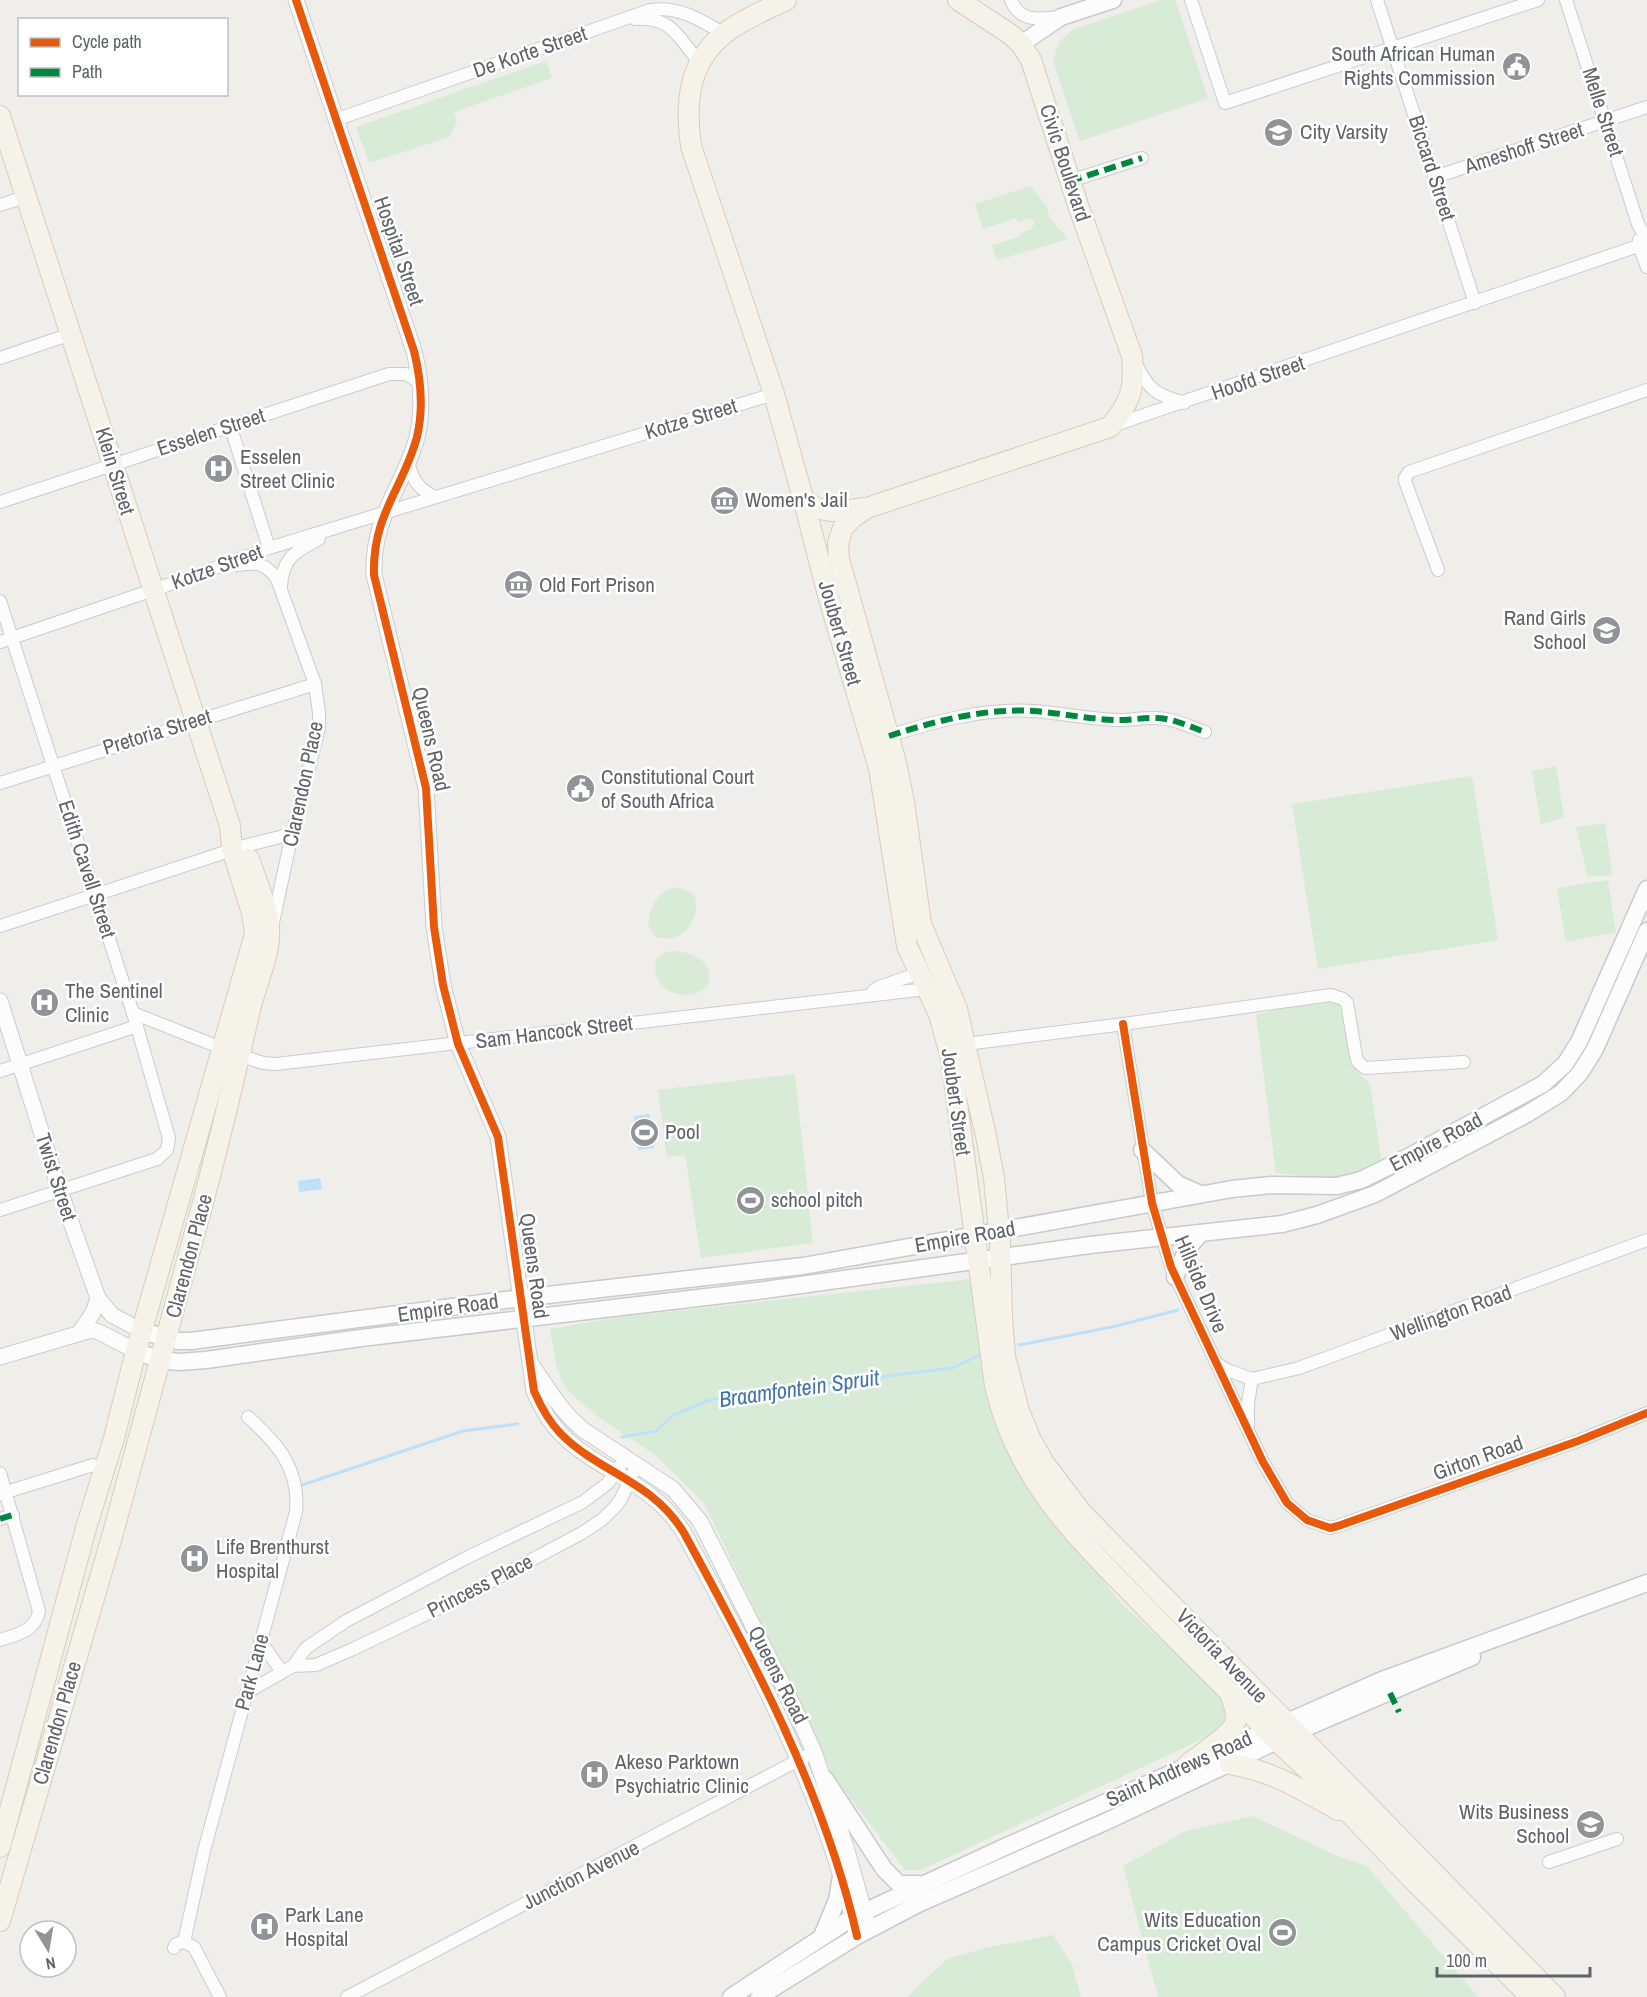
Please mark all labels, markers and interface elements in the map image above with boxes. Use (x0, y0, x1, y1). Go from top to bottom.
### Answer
legend (18, 18, 228, 96)
street label: De Korte Street (469, 18, 591, 85)
text: Cycle path (72, 29, 142, 54)
place label: South African Human Rights Commission (1331, 39, 1495, 92)
public building icon: South African Human Rights Commission (1500, 50, 1532, 82)
text: Path (72, 59, 102, 84)
street label: Melle Street (1575, 64, 1632, 160)
street label: Civic Boulevard (1033, 101, 1098, 225)
street label: Biccard Street (1402, 111, 1463, 224)
street label: Ameshoff Street (1460, 115, 1587, 181)
school or university icon: City Varsity (1263, 116, 1295, 148)
place label: City Varsity (1300, 117, 1388, 146)
street label: Hospital Street (367, 192, 432, 310)
street label: Hoofd Street (1207, 348, 1308, 407)
street label: Kotze Street (641, 391, 741, 446)
street label: Esselen Street (153, 400, 269, 463)
street label: Klein Street (88, 424, 143, 518)
place label: Esselen Street Clinic (240, 442, 335, 495)
hospital icon: Esselen Street Clinic (203, 453, 235, 485)
museum icon: Women's Jail (708, 484, 740, 516)
place label: Women's Jail (745, 485, 848, 514)
street label: Kotze Street (167, 537, 267, 596)
museum icon: Old Fort Prison (502, 569, 534, 601)
place label: Old Fort Prison (539, 570, 655, 599)
street label: Joubert Street (812, 577, 869, 689)
place label: Rand Girls School (1504, 603, 1586, 656)
school or university icon: Rand Girls School (1591, 614, 1623, 646)
street label: Queens Road (405, 684, 458, 794)
street label: Pretoria Street (99, 701, 215, 762)
street label: Clarendon Place (275, 719, 330, 849)
place label: Constitutional Court of South Africa (601, 762, 754, 815)
public building icon: Constitutional Court of South Africa (564, 773, 596, 805)
street label: Edith Cavell Street (52, 796, 124, 942)
place label: The Sentinel Clinic (65, 976, 163, 1029)
hospital icon: The Sentinel Clinic (28, 987, 60, 1019)
street label: Sam Hancock Street (474, 1007, 634, 1056)
street label: Joubert Street (935, 1046, 978, 1158)
street label: Empire Road (1384, 1105, 1487, 1178)
sports icon: Pool (628, 1116, 660, 1148)
place label: Pool (665, 1117, 699, 1146)
street label: Twist Street (29, 1129, 84, 1225)
sports icon: school pitch (734, 1184, 766, 1216)
place label: school pitch (771, 1185, 863, 1214)
street label: Clarendon Place (158, 1191, 219, 1321)
street label: Queens Road (513, 1211, 556, 1321)
street label: Empire Road (912, 1213, 1017, 1260)
street label: Hillside Drive (1168, 1231, 1235, 1337)
street label: Wellington Road (1386, 1277, 1515, 1348)
street label: Empire Road (396, 1286, 500, 1329)
water label: Braamfontein Spruit (717, 1362, 882, 1414)
street label: Girton Road (1429, 1428, 1527, 1487)
place label: Life Brenthurst Hospital (216, 1532, 329, 1585)
hospital icon: Life Brenthurst Hospital (179, 1543, 211, 1575)
street label: Princess Place (422, 1547, 538, 1625)
street label: Victoria Avenue (1170, 1602, 1275, 1709)
street label: Queens Road (741, 1621, 815, 1729)
street label: Park Lane (227, 1630, 276, 1714)
street label: Clarendon Place (25, 1658, 88, 1788)
street label: Saint Andrews Road (1101, 1723, 1256, 1814)
place label: Akeso Parktown Psychiatric Clinic (614, 1747, 749, 1800)
hospital icon: Akeso Parktown Psychiatric Clinic (578, 1758, 610, 1790)
place label: Wits Business School (1459, 1797, 1569, 1850)
school or university icon: Wits Business School (1574, 1808, 1606, 1840)
street label: Junction Avenue (518, 1833, 644, 1916)
place label: Park Lane Hospital (285, 1900, 364, 1953)
place label: Wits Education Campus Cricket Oval (1097, 1905, 1261, 1958)
hospital icon: Park Lane Hospital (248, 1911, 280, 1943)
sports icon: Wits Education Campus Cricket Oval (1266, 1916, 1298, 1948)
north arrow (18, 1919, 78, 1979)
scale bar (1437, 1940, 1590, 1978)
text: 100 m (1446, 1948, 1487, 1973)
text: N (44, 1952, 58, 1975)

